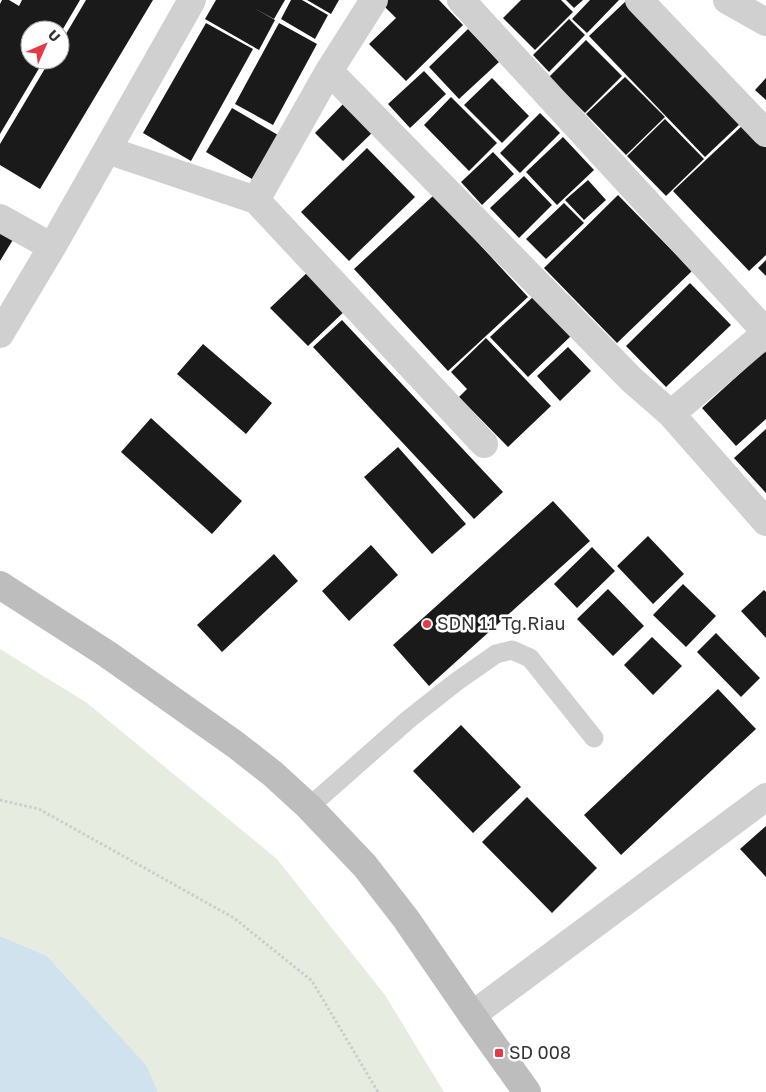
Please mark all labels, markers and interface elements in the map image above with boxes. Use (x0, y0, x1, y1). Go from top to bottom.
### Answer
north arrow (20, 20, 70, 70)
text: U (45, 26, 64, 45)
place label: SDN 11 Tg.Riau (437, 612, 565, 634)
marker: SDN 11 Tg.Riau (421, 618, 433, 630)
place label: SD 008 (509, 1041, 571, 1063)
marker: SD 008 (493, 1047, 505, 1059)

